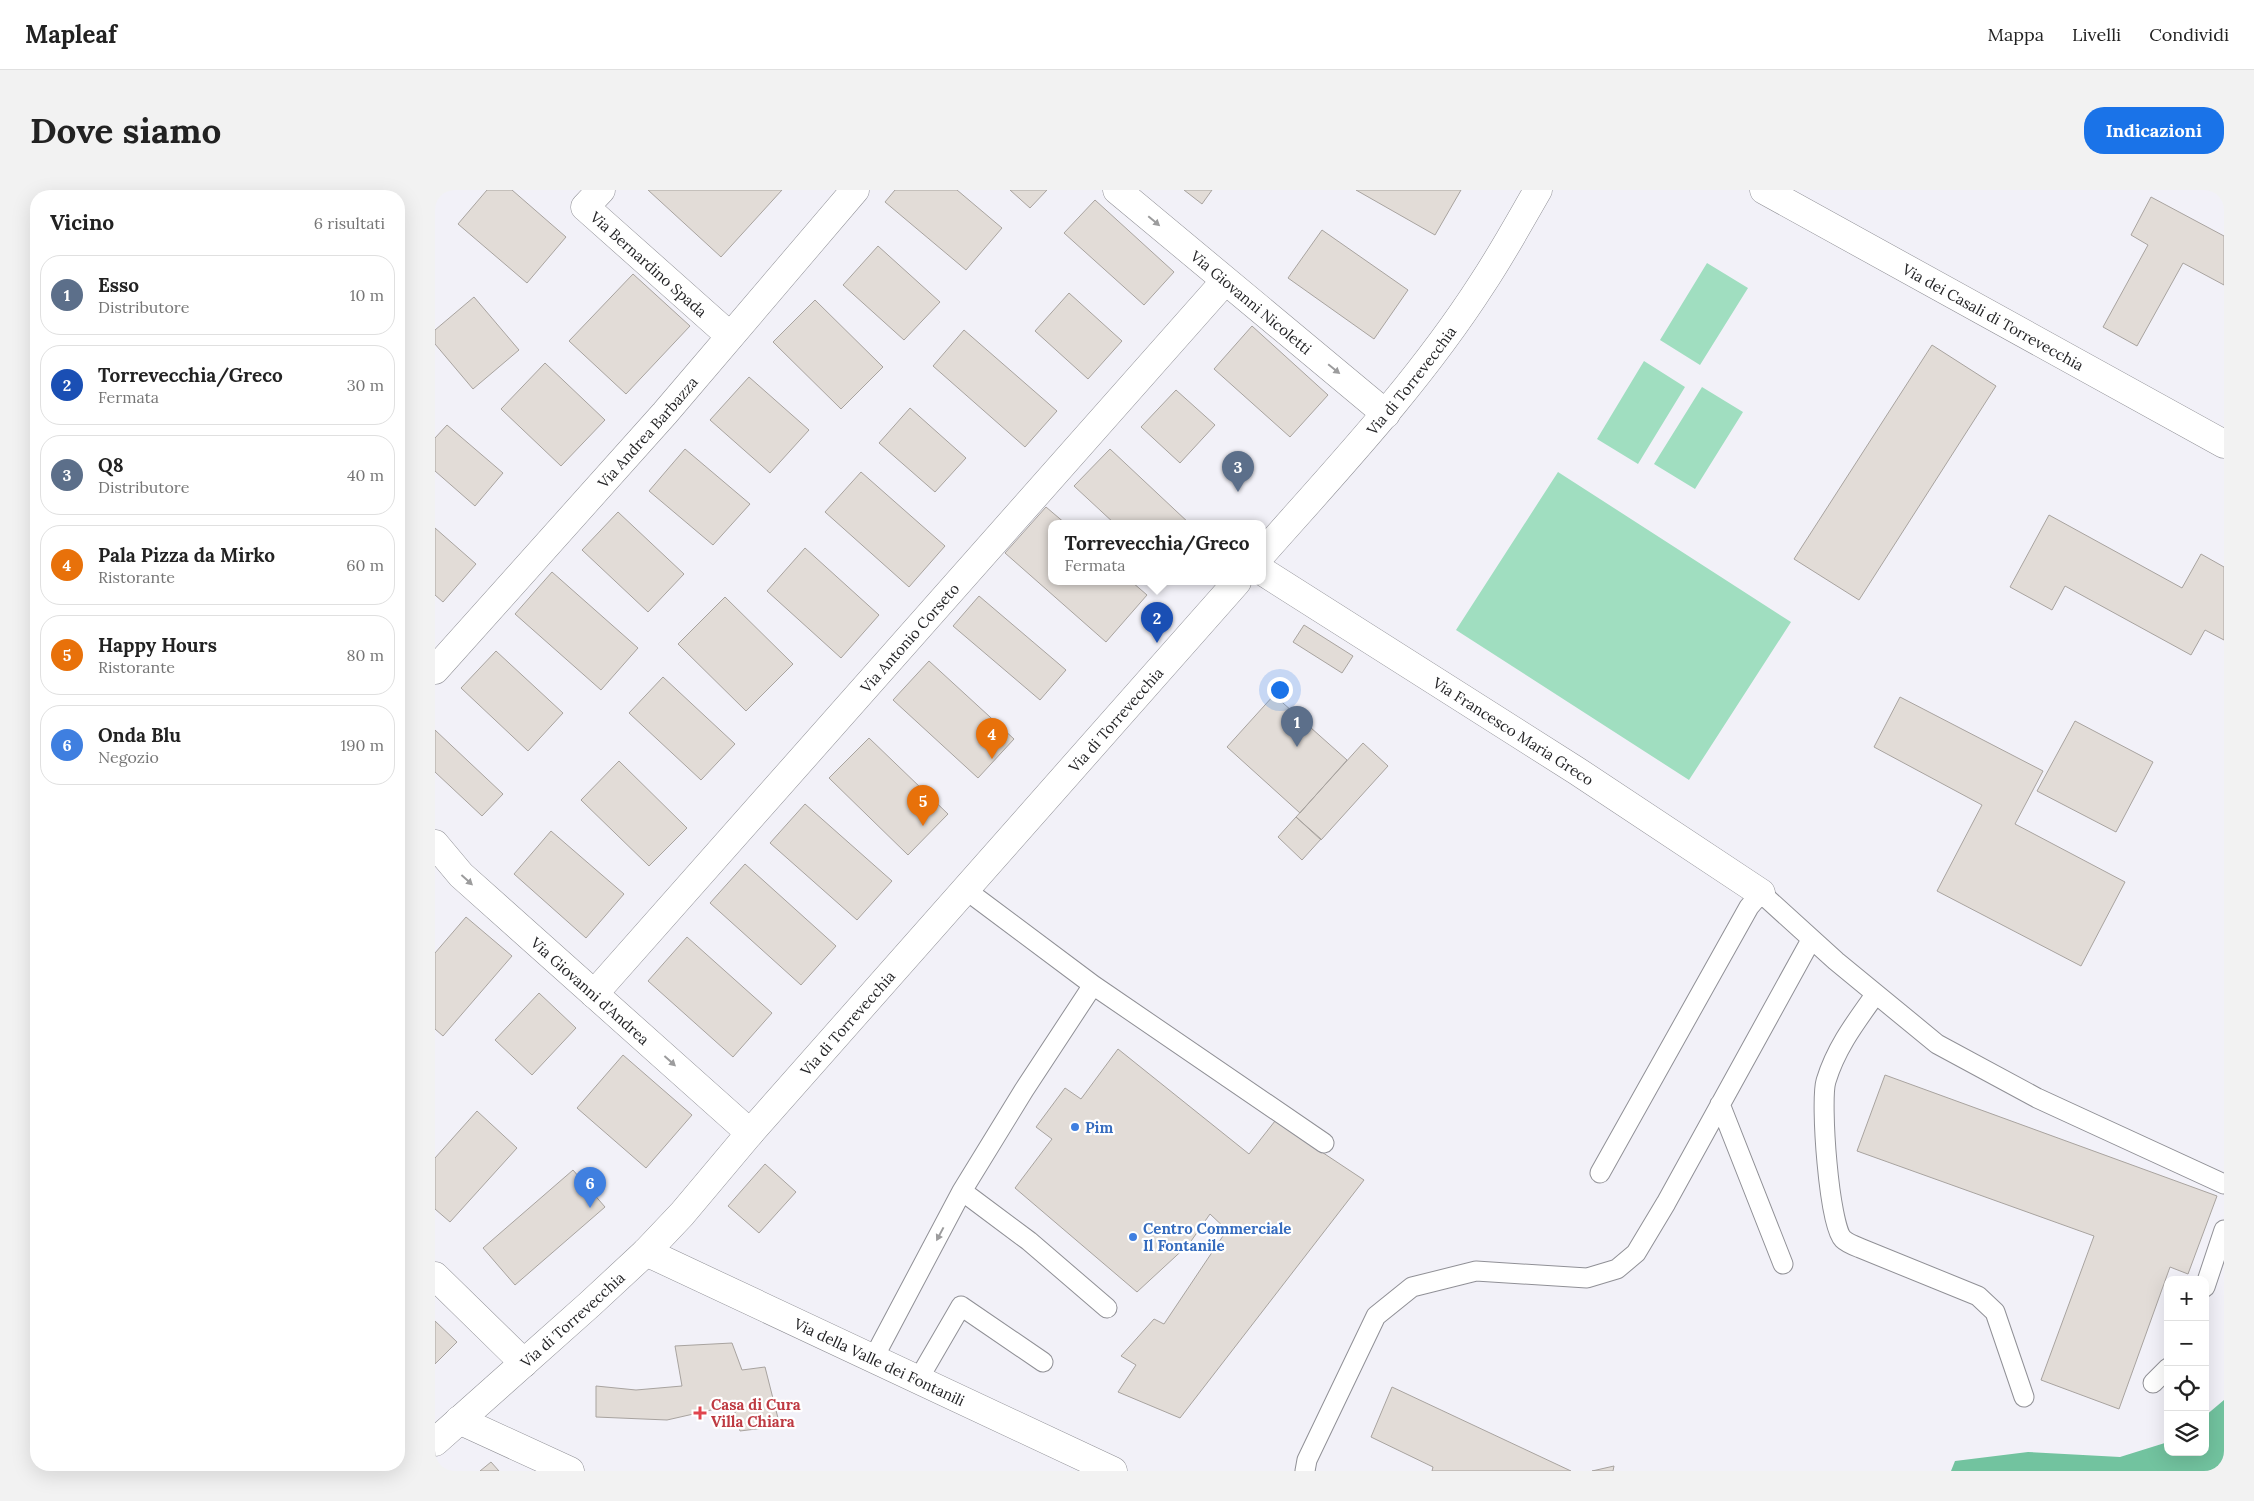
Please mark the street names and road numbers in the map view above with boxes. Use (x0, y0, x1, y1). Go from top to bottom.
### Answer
street label: Via Bernardino Spada (586, 206, 711, 321)
street label: Via Giovanni Nicoletti (1186, 245, 1316, 358)
street label: Via dei Casali di Torrevecchia (1899, 258, 2088, 374)
street label: Via di Torrevecchia (1361, 322, 1460, 439)
street label: Via Andrea Barbazza (593, 372, 702, 492)
street label: Via Antonio Corseto (855, 579, 963, 697)
street label: Via di Torrevecchia (1063, 663, 1167, 777)
street label: Via Francesco Maria Greco (1429, 672, 1598, 789)
street label: Via Giovanni d'Andrea (526, 932, 654, 1049)
street label: Via di Torrevecchia (795, 966, 899, 1080)
street label: Via di Torrevecchia (515, 1267, 628, 1372)
street label: Via della Valle dei Fontanili (790, 1313, 968, 1410)

